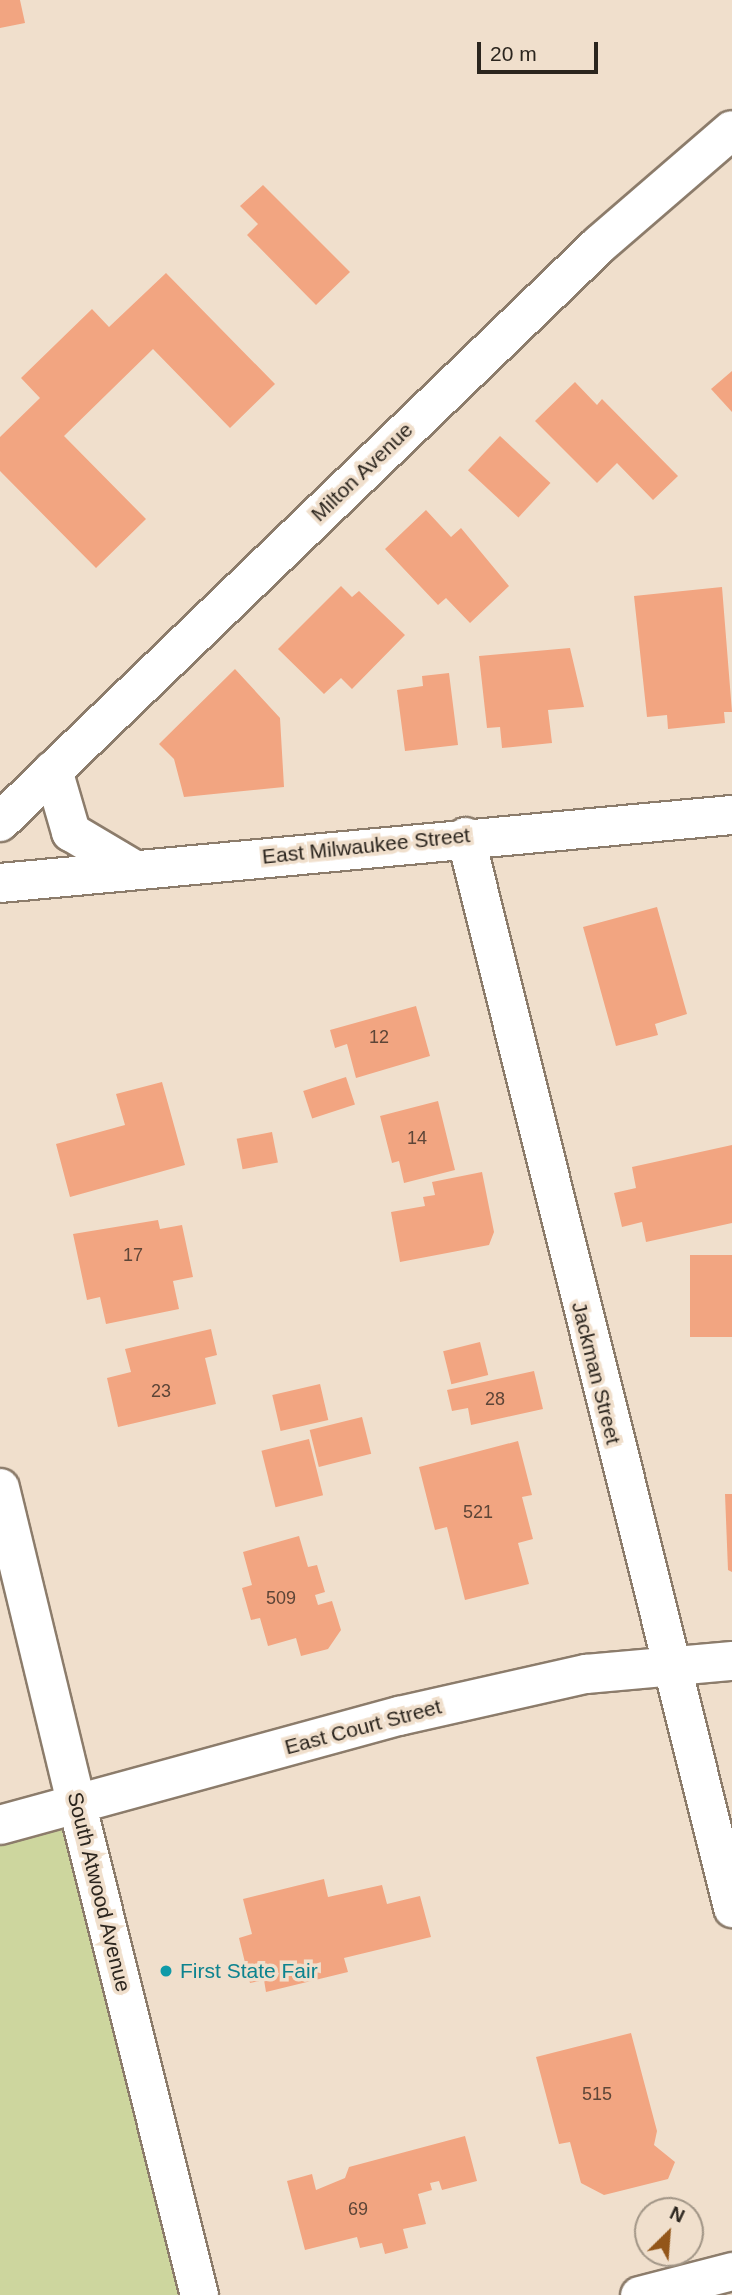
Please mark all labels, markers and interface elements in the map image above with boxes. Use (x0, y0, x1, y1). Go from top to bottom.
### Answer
scale bar (480, 28, 601, 72)
text: 20 m (490, 42, 537, 65)
street label: Milton Avenue (306, 417, 418, 527)
street label: East Milwaukee Street (261, 823, 471, 869)
house number: 12 (369, 1026, 389, 1048)
house number: 14 (407, 1127, 427, 1149)
house number: 17 (123, 1244, 143, 1266)
street label: Jackman Street (566, 1299, 626, 1447)
house number: 23 (151, 1380, 171, 1402)
house number: 28 (485, 1388, 505, 1410)
house number: 521 (463, 1501, 493, 1523)
house number: 509 (266, 1587, 296, 1609)
street label: East Court Street (282, 1694, 444, 1760)
street label: South Atwood Avenue (62, 1788, 136, 1996)
place label: First State Fair (180, 1958, 318, 1984)
marker: First State Fair (158, 1963, 174, 1979)
house number: 515 (582, 2083, 612, 2105)
north arrow (634, 2197, 704, 2267)
house number: 69 (348, 2198, 368, 2220)
text: N (667, 2202, 688, 2227)

